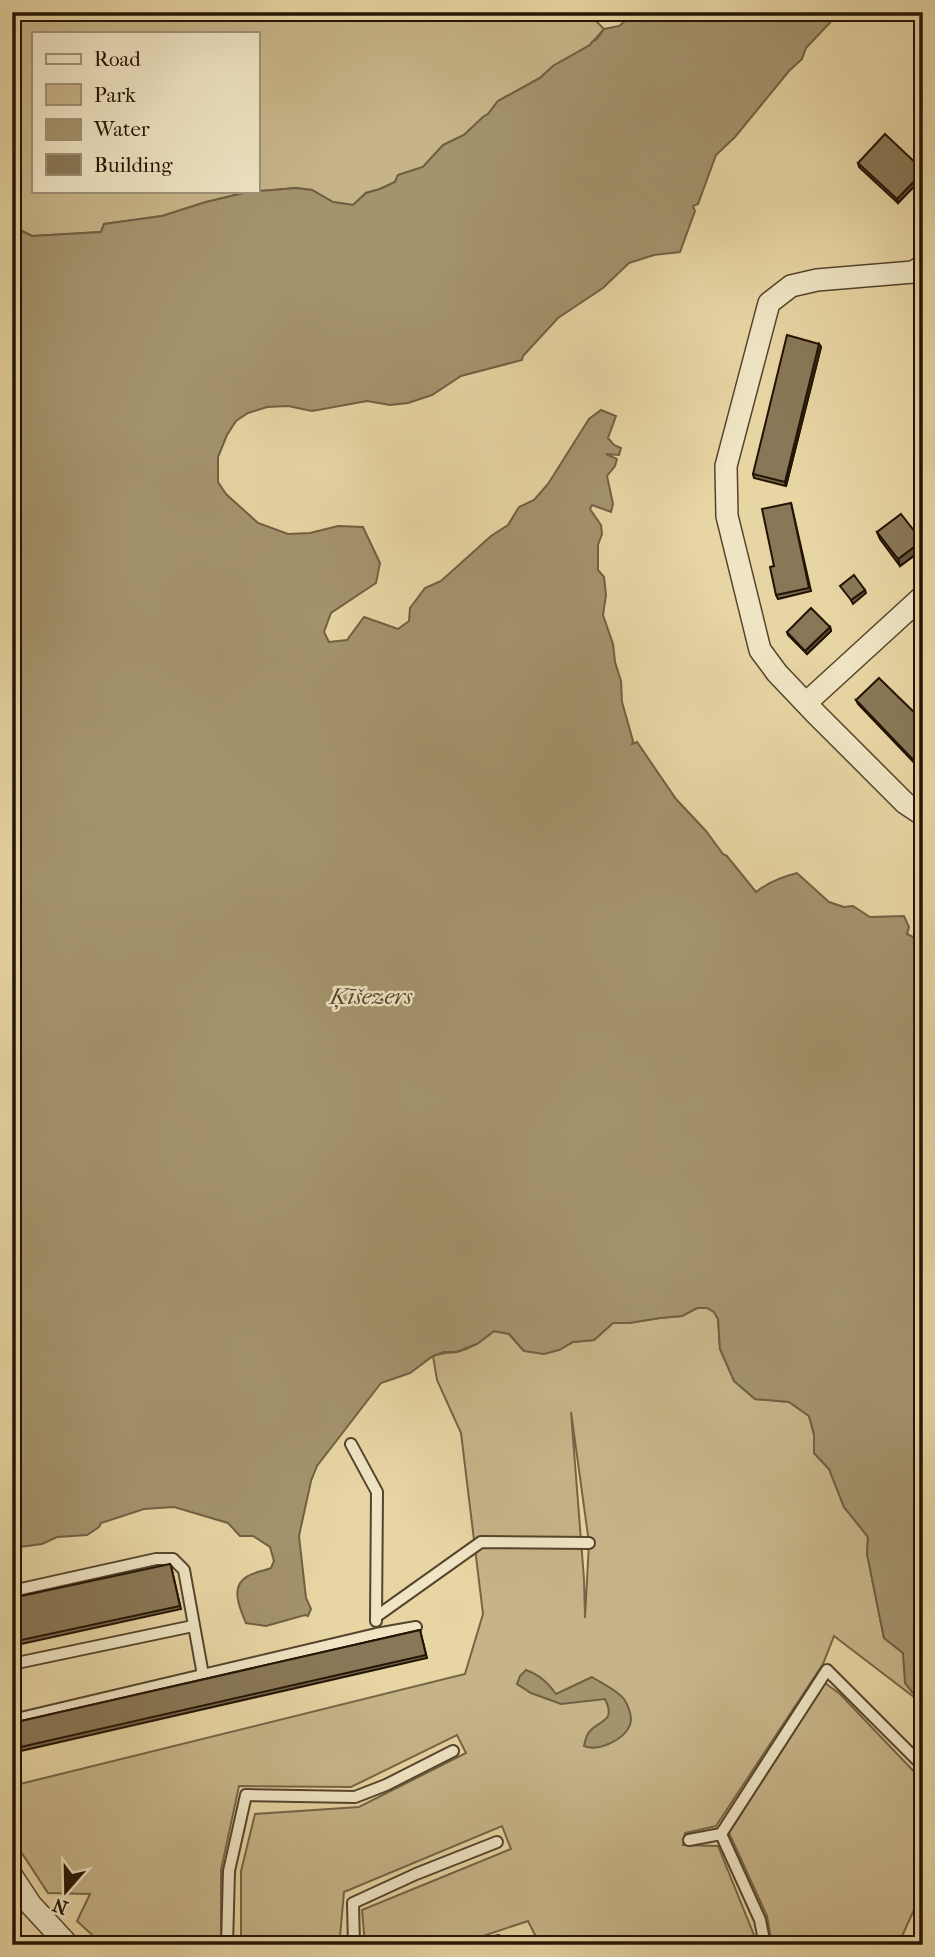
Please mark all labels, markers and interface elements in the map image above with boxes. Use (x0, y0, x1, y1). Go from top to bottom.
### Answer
legend (32, 32, 259, 192)
text: Road (94, 47, 141, 71)
text: Park (94, 83, 136, 107)
text: Water (93, 117, 150, 141)
text: Building (94, 153, 173, 177)
water label: Ķīšezers (328, 982, 413, 1010)
north arrow (32, 1856, 102, 1926)
text: N (49, 1893, 71, 1919)

